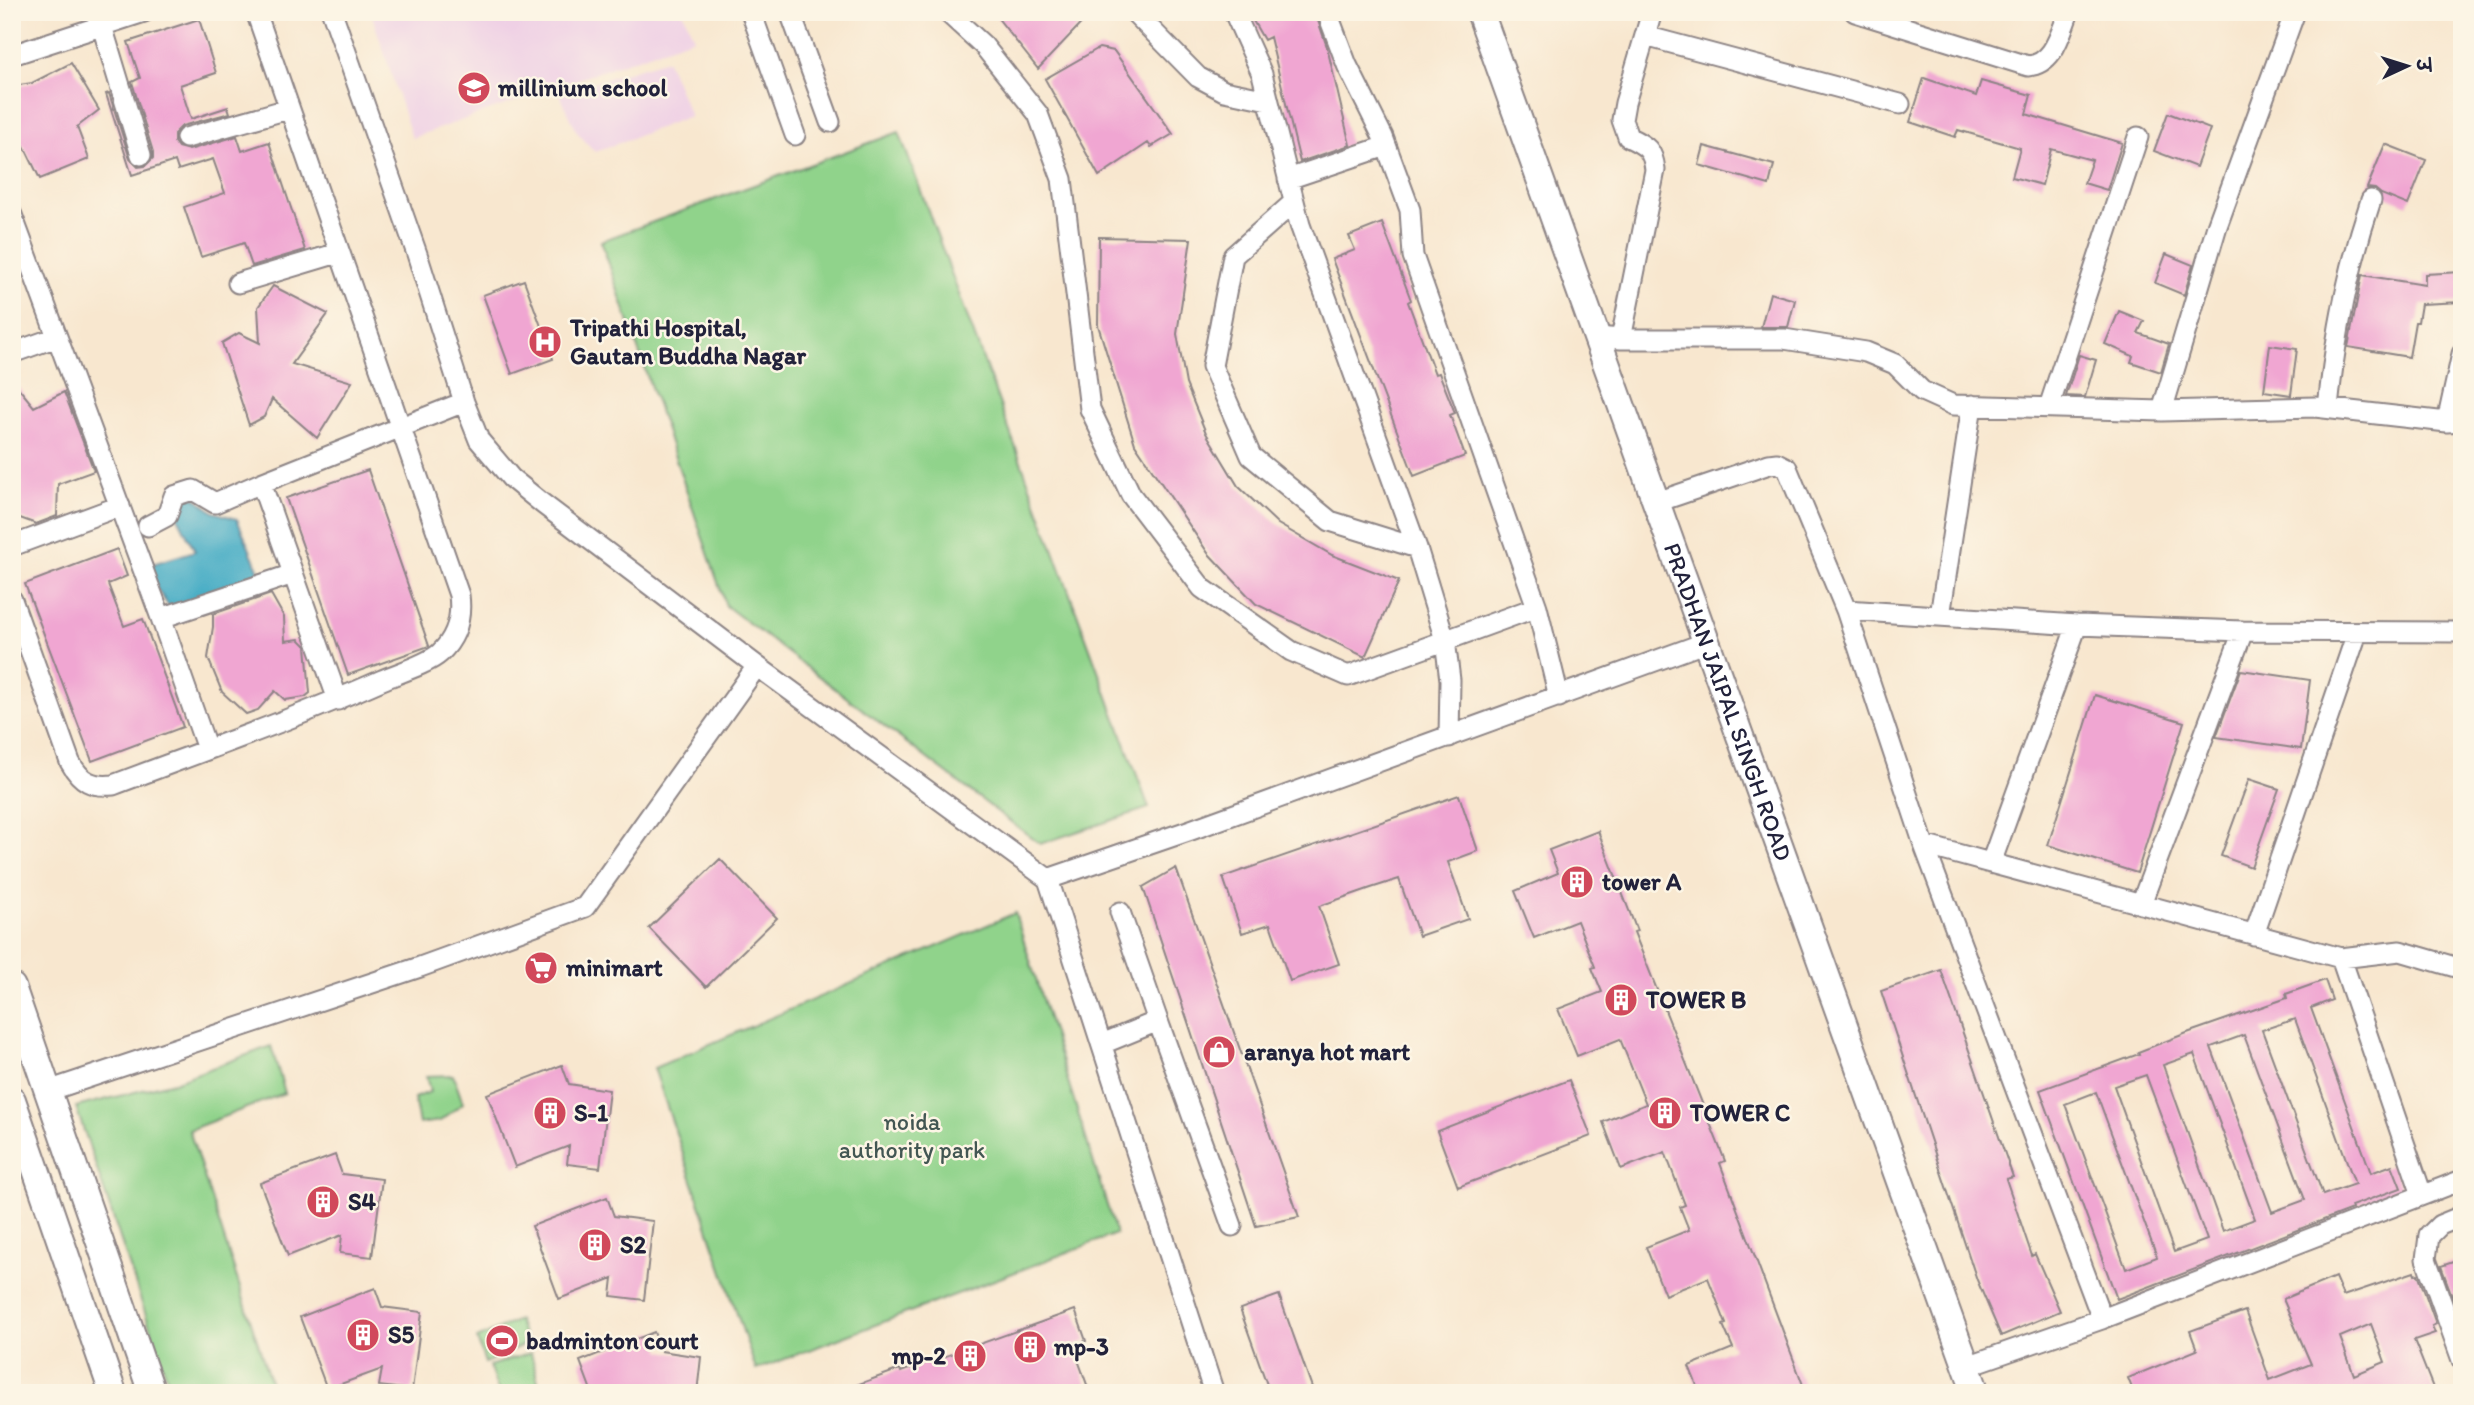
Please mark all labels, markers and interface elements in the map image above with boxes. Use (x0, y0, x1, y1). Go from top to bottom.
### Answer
north arrow (2372, 32, 2442, 102)
text: उ (2411, 56, 2436, 74)
school or university icon: millinium school (455, 69, 493, 107)
place label: millinium school (497, 73, 667, 102)
place label: Tripathi Hospital, Gautam Buddha Nagar (569, 313, 806, 371)
hospital icon: Tripathi Hospital, Gautam Buddha Nagar (526, 323, 564, 361)
street label: PRADHAN JAIPAL SINGH ROAD (1658, 539, 1799, 865)
building icon: tower A (1558, 863, 1596, 901)
place label: tower A (1602, 867, 1682, 896)
supermarket icon: minimart (522, 949, 560, 987)
place label: minimart (565, 953, 662, 982)
building icon: TOWER B (1602, 981, 1640, 1019)
place label: TOWER B (1645, 985, 1746, 1014)
shop icon: aranya hot mart (1200, 1033, 1238, 1071)
place label: aranya hot mart (1244, 1037, 1410, 1067)
building icon: S-1 (531, 1094, 569, 1132)
building icon: TOWER C (1646, 1094, 1684, 1132)
place label: S-1 (574, 1098, 609, 1127)
place label: TOWER C (1689, 1098, 1790, 1127)
park label: noida authority park (839, 1107, 985, 1164)
building icon: S4 (304, 1183, 342, 1221)
place label: S4 (348, 1187, 376, 1216)
building icon: S2 (576, 1226, 614, 1264)
place label: S2 (620, 1230, 646, 1259)
building icon: S5 (344, 1316, 382, 1354)
place label: S5 (388, 1320, 414, 1349)
sports icon: badminton court (483, 1322, 521, 1360)
place label: badminton court (526, 1326, 699, 1355)
building icon: mp-3 (1011, 1328, 1049, 1366)
place label: mp-3 (1053, 1332, 1109, 1362)
building icon: mp-2 (951, 1337, 989, 1375)
place label: mp-2 (891, 1341, 946, 1371)

